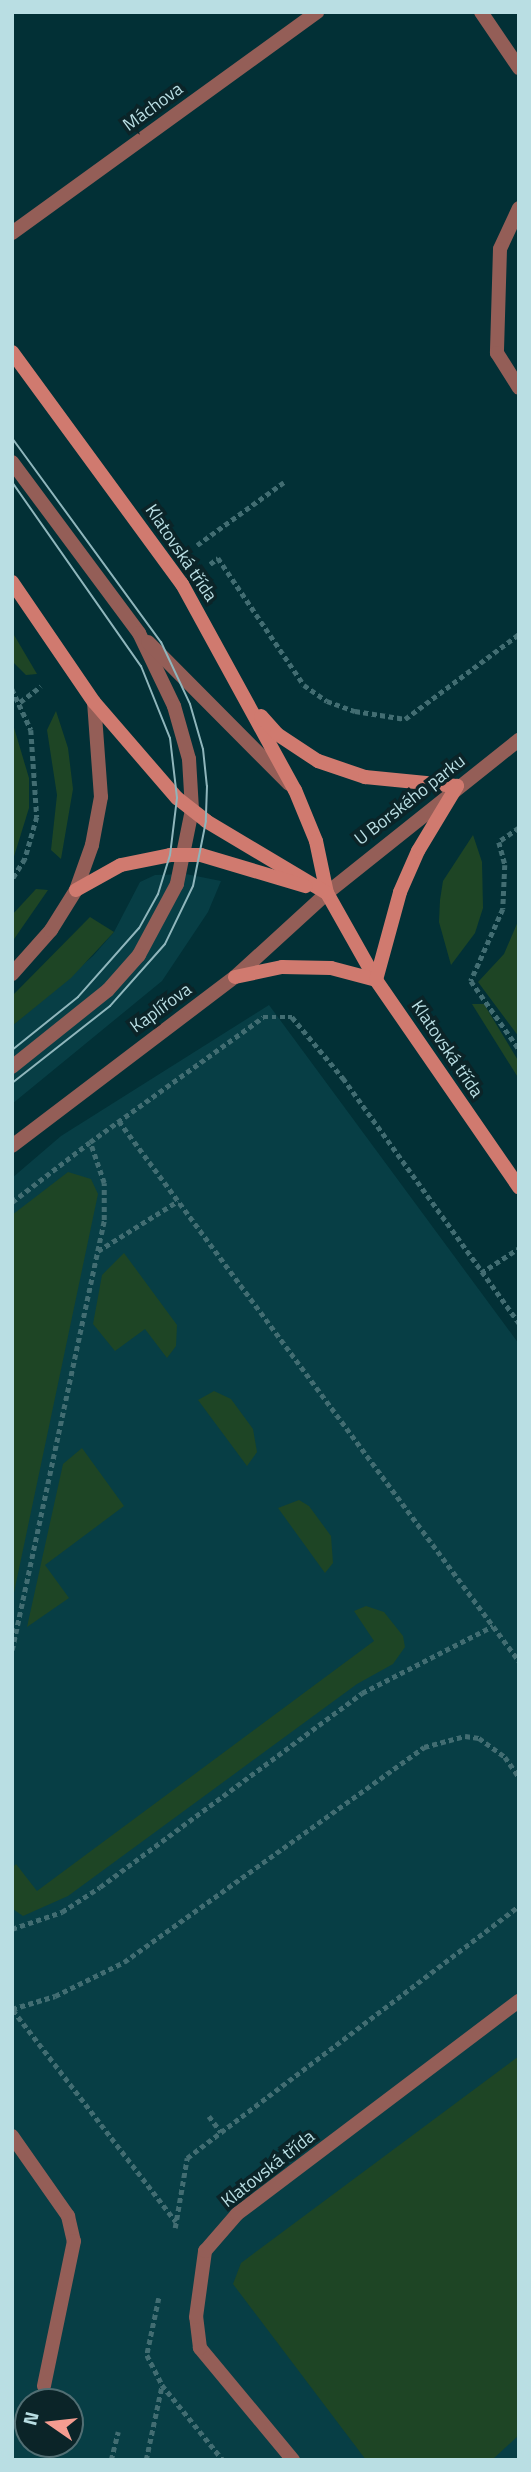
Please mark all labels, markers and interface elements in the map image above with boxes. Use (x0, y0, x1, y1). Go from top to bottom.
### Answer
street label: Máchova (119, 78, 187, 136)
street label: Klatovská třída (141, 500, 221, 606)
street label: U Borského parku (350, 750, 470, 850)
street label: Kaplířova (126, 979, 196, 1037)
street label: Klatovská třída (407, 996, 487, 1102)
street label: Klatovská třída (217, 2126, 319, 2212)
north arrow (14, 2388, 84, 2458)
text: N (14, 2408, 46, 2428)

